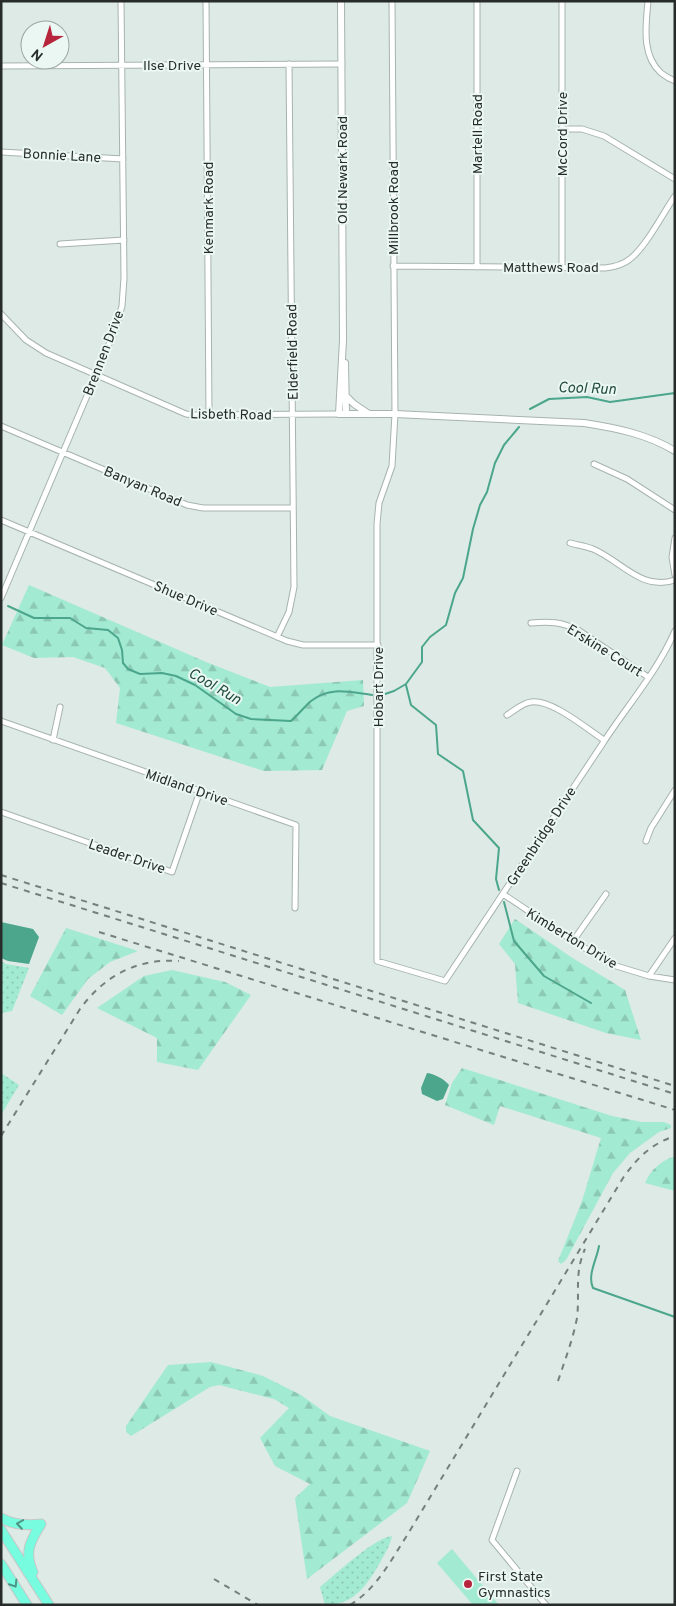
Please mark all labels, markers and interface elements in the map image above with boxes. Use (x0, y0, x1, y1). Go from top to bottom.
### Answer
north arrow (20, 20, 70, 70)
text: N (29, 44, 47, 64)
street label: Ilse Drive (143, 58, 201, 75)
street label: McCord Drive (555, 92, 572, 176)
street label: Martell Road (470, 94, 487, 174)
street label: Old Newark Road (335, 116, 352, 224)
street label: Bonnie Lane (22, 146, 102, 167)
street label: Millbrook Road (386, 161, 403, 255)
street label: Kenmark Road (201, 162, 218, 254)
street label: Matthews Road (503, 260, 599, 277)
street label: Elderfield Road (284, 304, 303, 400)
street label: Brennen Drive (80, 308, 128, 399)
water label: Cool Run (558, 379, 616, 400)
street label: Lisbeth Road (190, 406, 272, 425)
street label: Banyan Road (101, 463, 184, 511)
street label: Shue Drive (151, 578, 220, 621)
street label: Erskine Court (563, 621, 645, 681)
street label: Hobart Drive (371, 647, 388, 727)
water label: Cool Run (184, 665, 244, 710)
street label: Midland Drive (143, 766, 230, 811)
street label: Greenbridge Drive (504, 784, 581, 889)
street label: Leader Drive (86, 836, 167, 879)
street label: Kimberton Drive (523, 905, 620, 973)
one-way arrow (16, 1520, 25, 1530)
place label: First State Gymnastics (478, 1569, 551, 1602)
marker: First State Gymnastics (462, 1578, 474, 1590)
one-way arrow (8, 1579, 17, 1588)

